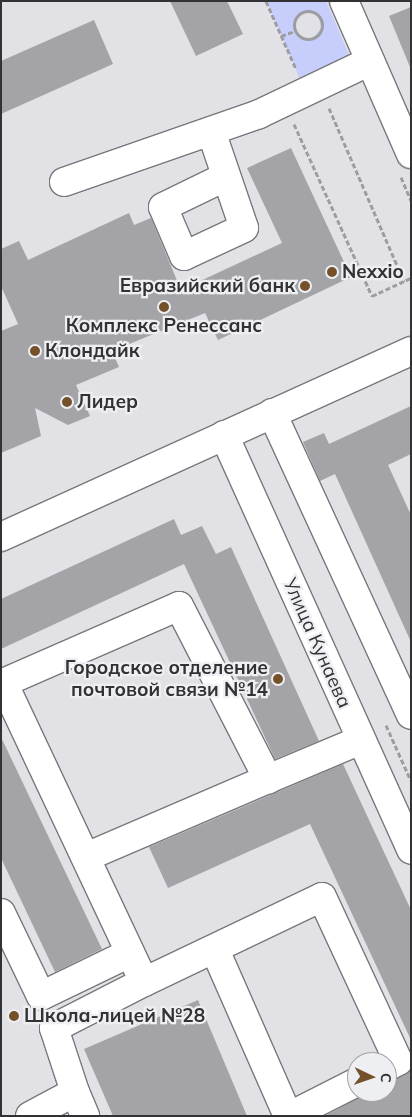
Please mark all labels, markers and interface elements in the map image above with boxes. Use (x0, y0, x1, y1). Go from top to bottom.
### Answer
place label: Nexxio (342, 261, 404, 283)
marker: Nexxio (326, 266, 338, 278)
place label: Евразийский банк (120, 275, 295, 297)
marker: Евразийский банк (299, 280, 311, 292)
marker: Комплекс Ренессанс (158, 301, 170, 313)
place label: Комплекс Ренессанс (66, 315, 262, 337)
place label: Клондайк (45, 340, 140, 362)
marker: Клондайк (29, 345, 41, 357)
place label: Лидер (77, 391, 138, 413)
marker: Лидер (61, 396, 73, 408)
street label: Улица Кунаева (278, 575, 356, 711)
place label: Городское отделение почтовой связи №14 (65, 657, 268, 701)
marker: Городское отделение почтовой связи №14 (272, 673, 284, 685)
place label: Школа-лицей №28 (24, 1005, 205, 1027)
marker: Школа-лицей №28 (8, 1010, 20, 1022)
north arrow (347, 1052, 397, 1102)
text: С (377, 1072, 395, 1083)

